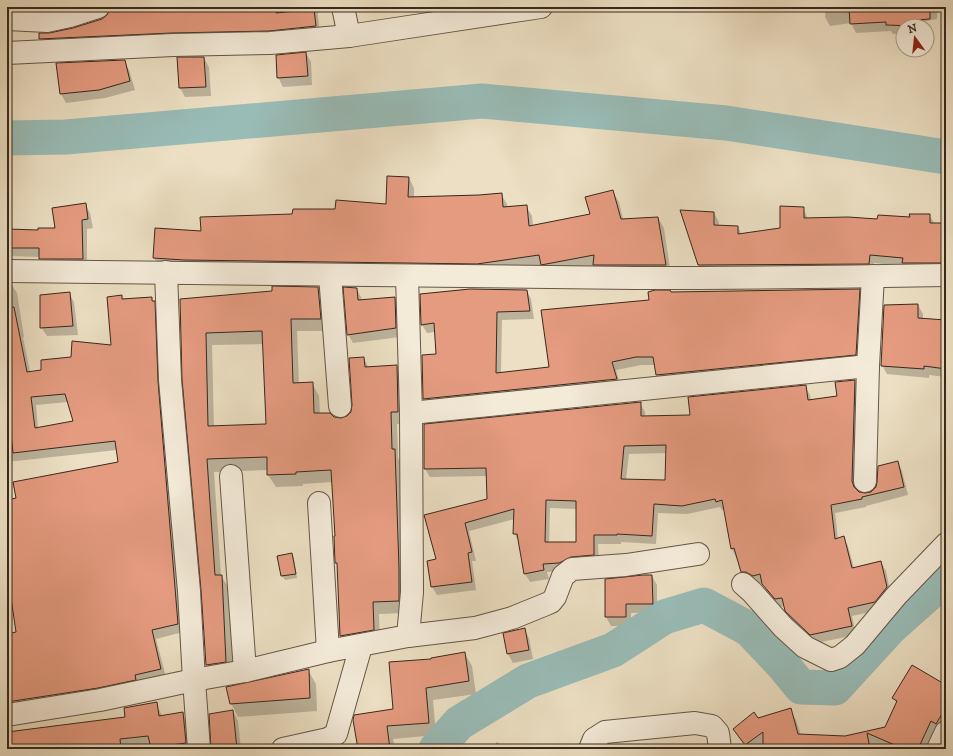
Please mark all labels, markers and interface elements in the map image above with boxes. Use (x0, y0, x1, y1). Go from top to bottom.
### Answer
north arrow (895, 18, 935, 58)
text: N (906, 21, 919, 37)

